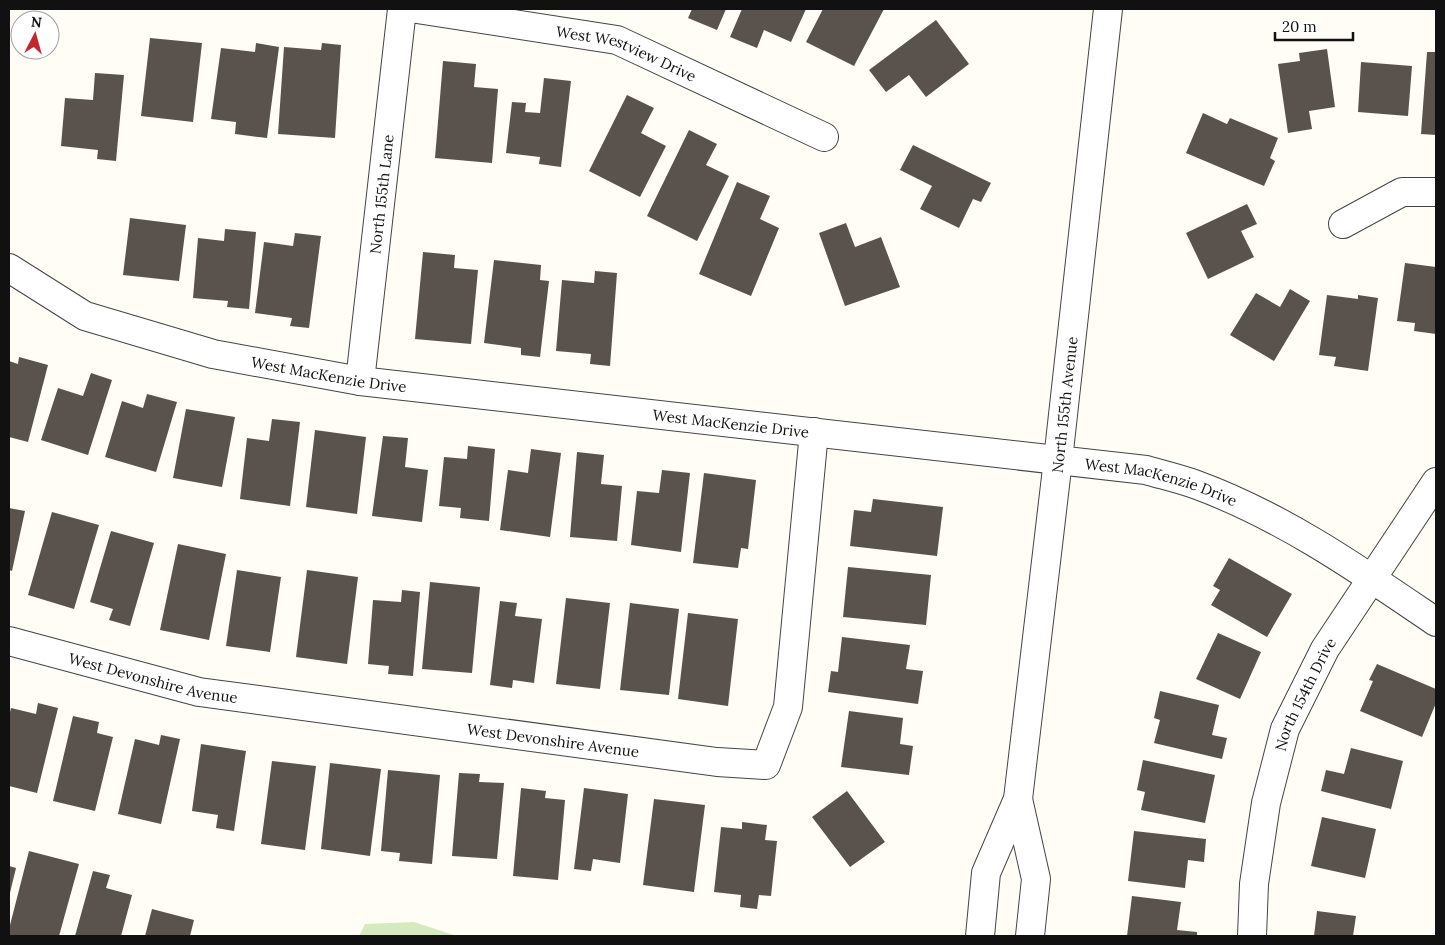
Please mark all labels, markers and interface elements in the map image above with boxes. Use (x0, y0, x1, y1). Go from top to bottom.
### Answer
north arrow (10, 10, 60, 60)
scale bar (1275, 10, 1352, 42)
text: N (30, 13, 43, 32)
text: 20 m (1282, 17, 1317, 36)
street label: West Westview Drive (555, 21, 700, 85)
street label: North 155th Lane (365, 133, 397, 255)
street label: North 155th Avenue (1047, 335, 1081, 474)
street label: West MacKenzie Drive (250, 352, 408, 396)
street label: West MacKenzie Drive (652, 405, 810, 441)
street label: West MacKenzie Drive (1084, 454, 1240, 510)
street label: North 154th Drive (1270, 634, 1340, 753)
street label: West Devonshire Avenue (67, 648, 239, 707)
street label: West Devonshire Avenue (466, 719, 640, 761)

